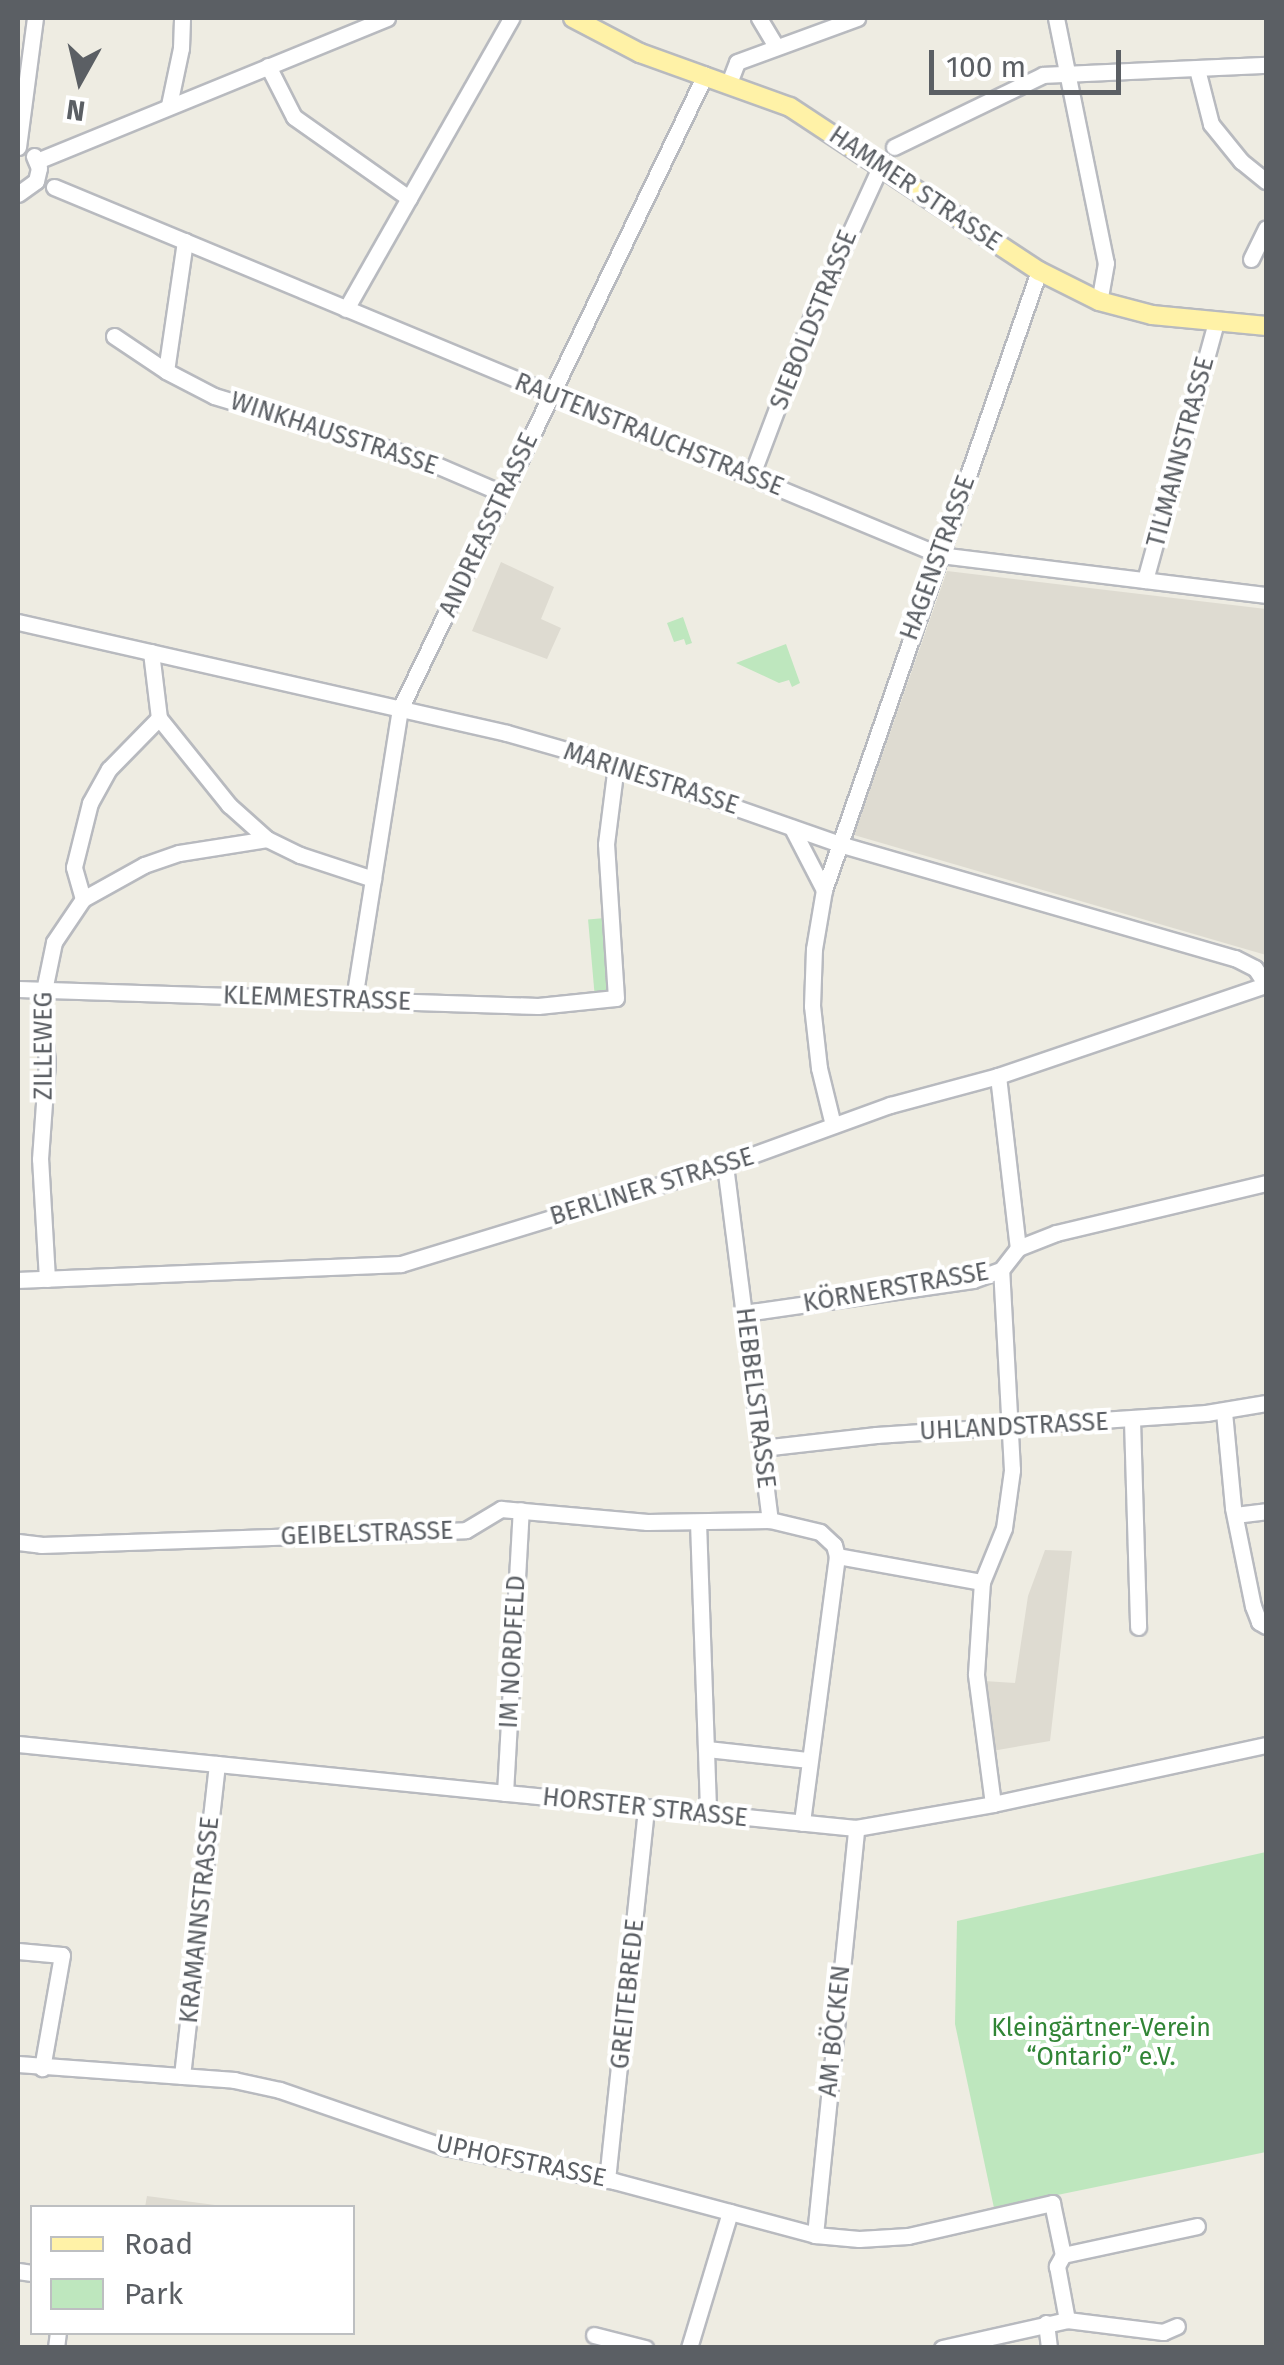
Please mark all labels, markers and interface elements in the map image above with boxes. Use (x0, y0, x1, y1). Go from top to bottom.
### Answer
north arrow (30, 30, 130, 130)
scale bar (934, 30, 1126, 92)
text: 100 m (946, 49, 1026, 85)
text: N (64, 93, 87, 128)
street label: HAMMER STRASSE (823, 120, 1007, 258)
street label: SIEBOLDSTRASSE (764, 226, 864, 414)
street label: TILMANNSTRASSE (1141, 353, 1221, 551)
street label: RAUTENSTRAUCHSTRASSE (510, 367, 788, 503)
street label: WINKHAUSSTRASSE (226, 386, 442, 482)
street label: ANDREASSTRASSE (433, 428, 545, 622)
street label: HAGENSTRASSE (894, 472, 982, 644)
street label: MARINESTRASSE (560, 737, 742, 821)
street label: KLEMMESTRASSE (222, 981, 412, 1017)
street label: ZILLEWEG (29, 992, 59, 1100)
street label: BERLINER STRASSE (546, 1142, 758, 1232)
street label: KÖRNERSTRASSE (801, 1257, 991, 1319)
street label: HEBBELSTRASSE (729, 1306, 781, 1490)
street label: UHLANDSTRASSE (919, 1407, 1109, 1447)
street label: GEIBELSTRASSE (280, 1516, 454, 1552)
street label: IM NORDFELD (494, 1575, 532, 1729)
street label: HORSTER STRASSE (541, 1782, 749, 1834)
street label: KRAMANNSTRASSE (174, 1815, 226, 2025)
street label: GREITEBREDE (605, 1917, 651, 2071)
street label: AM BÖCKEN (813, 1964, 857, 2098)
park label: Kleingärtner-Verein “Ontario” e.V. (991, 2014, 1211, 2073)
street label: UPHOFSTRASSE (433, 2128, 609, 2194)
legend (30, 2205, 355, 2335)
text: Road (124, 2226, 193, 2262)
text: Park (124, 2276, 183, 2312)

